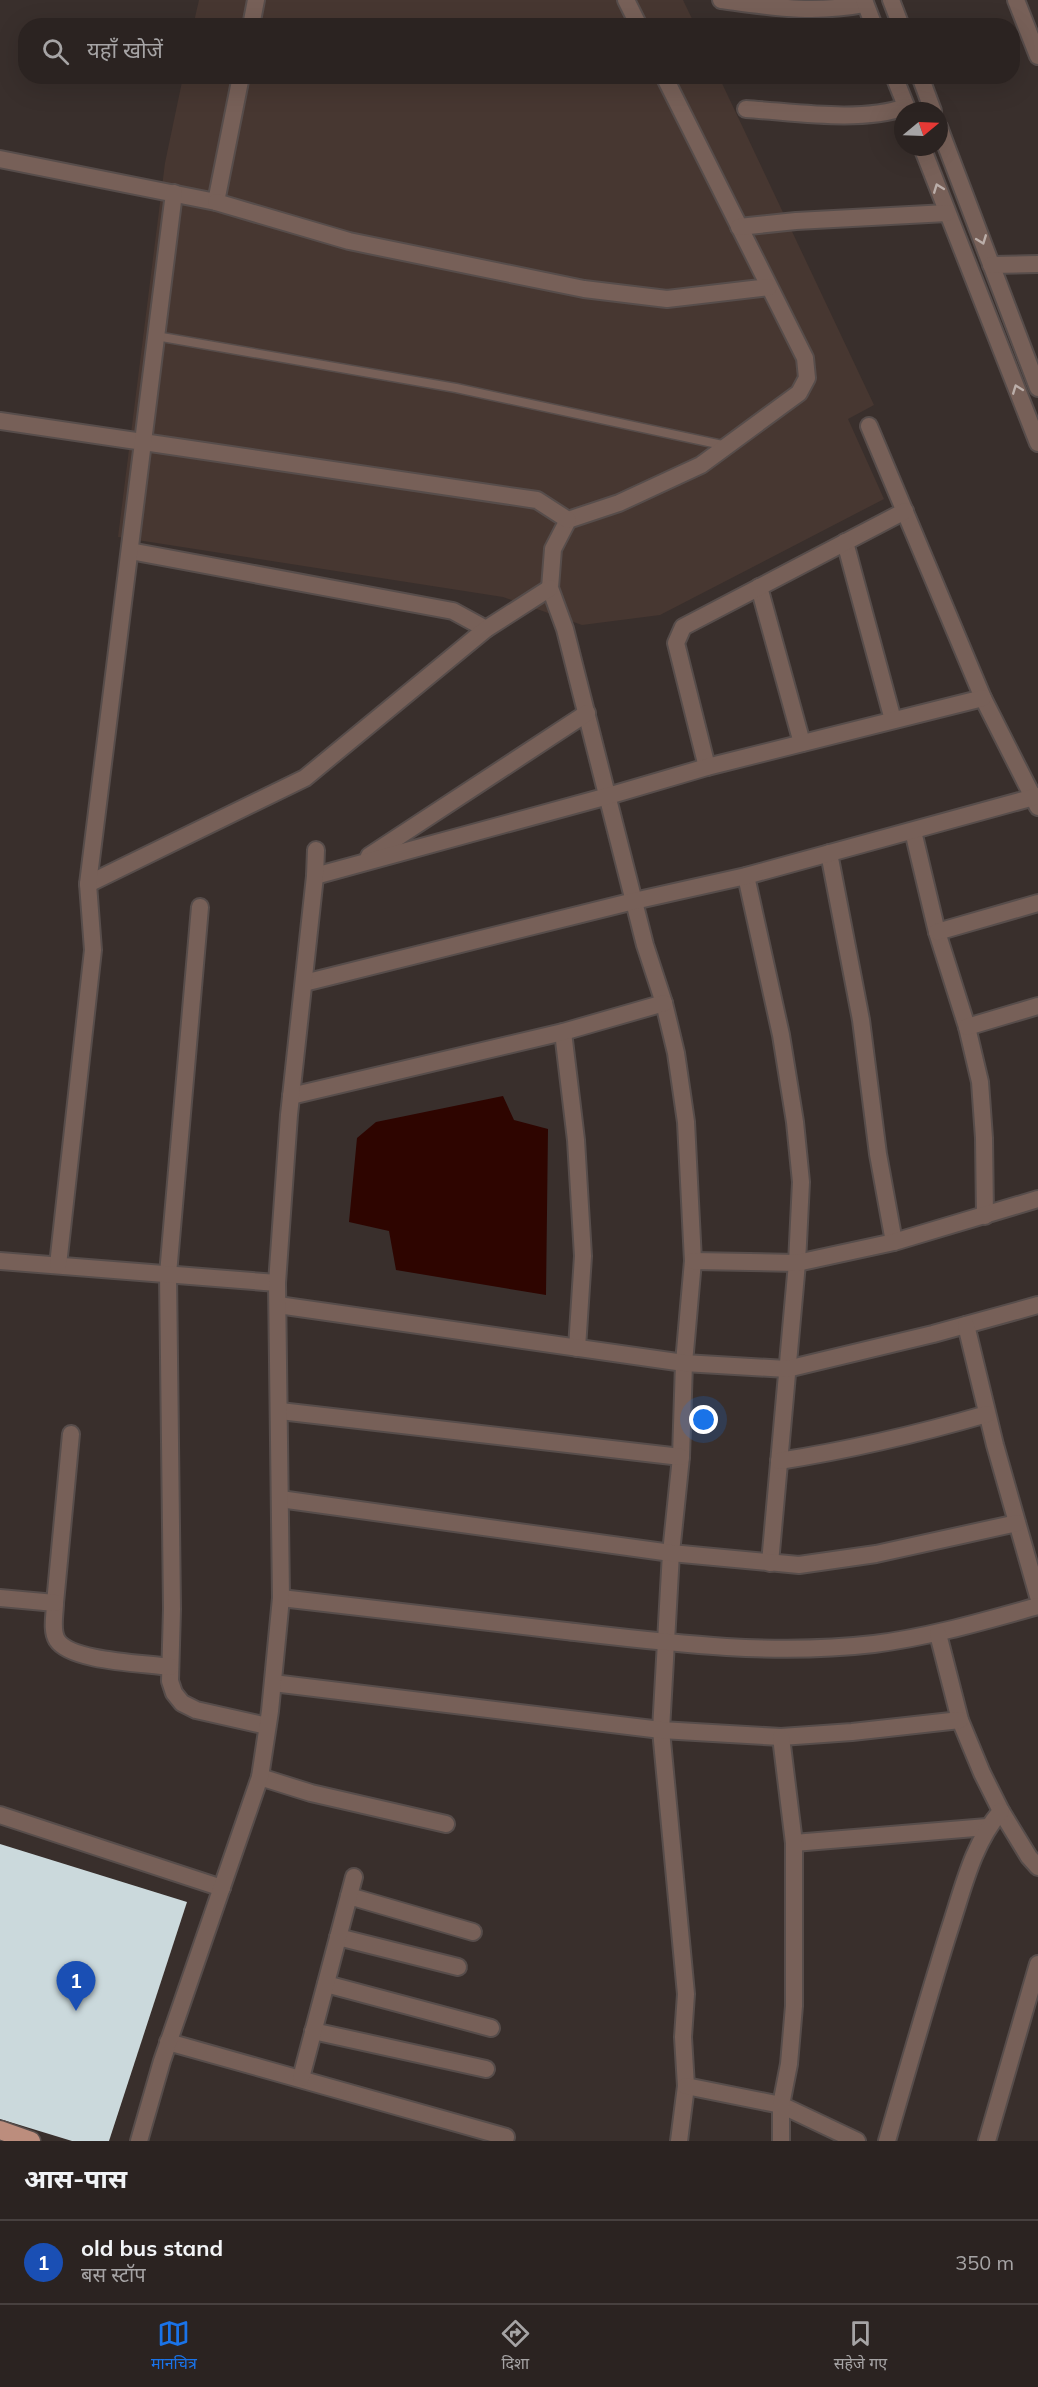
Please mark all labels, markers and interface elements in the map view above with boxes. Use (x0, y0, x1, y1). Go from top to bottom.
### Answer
search box (18, 18, 1020, 84)
icon: search (39, 35, 72, 68)
text: यहाँ खोजें (87, 36, 163, 64)
north arrow (894, 102, 948, 156)
one-way arrow (932, 183, 945, 194)
one-way arrow (974, 234, 987, 245)
one-way arrow (1011, 384, 1024, 395)
your location (689, 1405, 718, 1434)
pin: 1 (56, 1962, 96, 2011)
text: आस-पास (24, 2162, 127, 2195)
text: old bus stand (81, 2234, 223, 2262)
text: 1 (38, 2250, 50, 2275)
text: 350 m (955, 2250, 1014, 2275)
text: बस स्टॉप (81, 2262, 146, 2287)
tab: मानचित्र (151, 2317, 197, 2376)
tab: दिशा (499, 2317, 532, 2376)
tab: सहेजे गए (834, 2317, 887, 2376)

